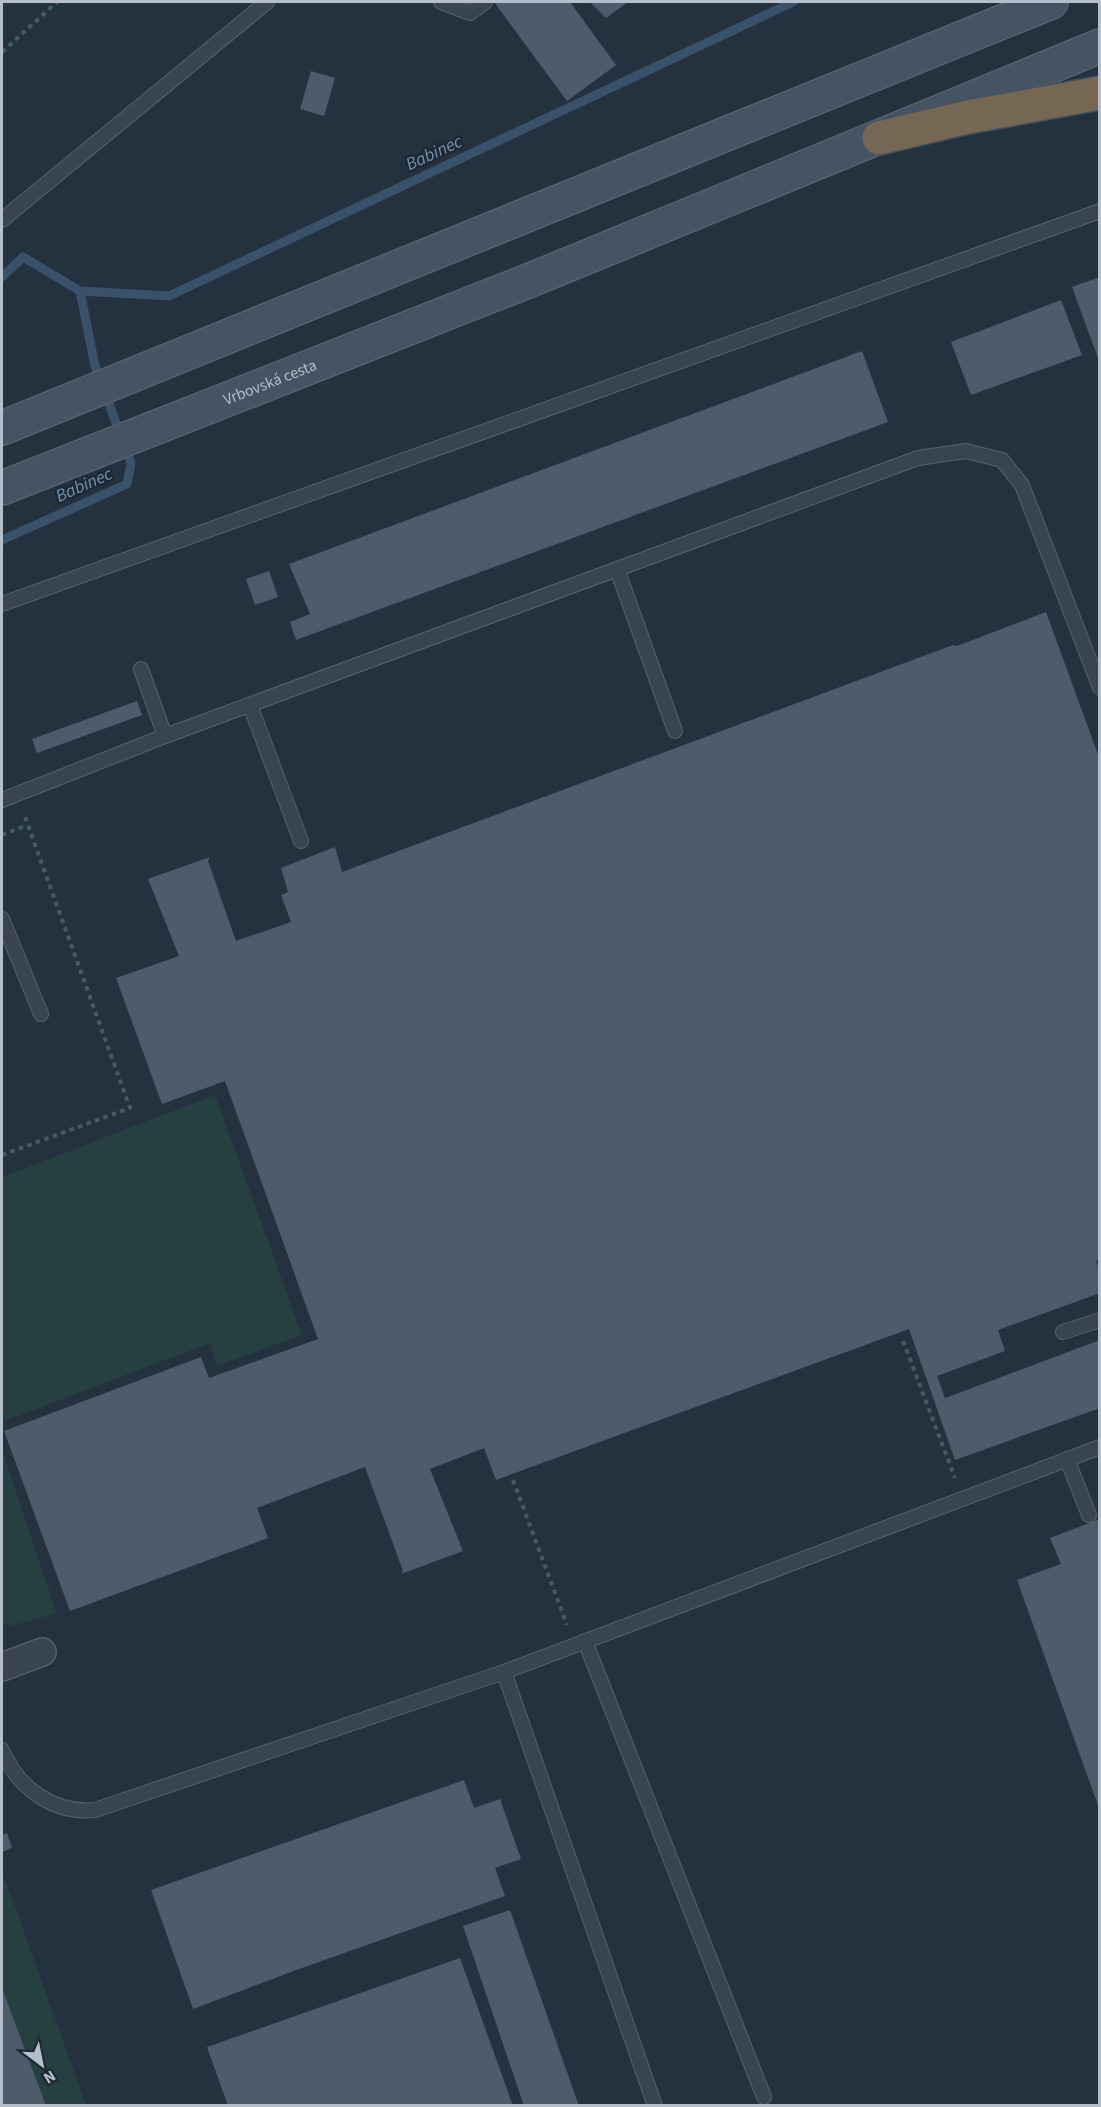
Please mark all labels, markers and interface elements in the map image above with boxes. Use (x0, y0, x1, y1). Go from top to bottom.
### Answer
water label: Babinec (402, 129, 466, 177)
street label: Vrbovská cesta (220, 354, 320, 411)
water label: Babinec (52, 461, 117, 509)
north arrow (12, 2035, 72, 2095)
text: N (39, 2065, 60, 2089)

